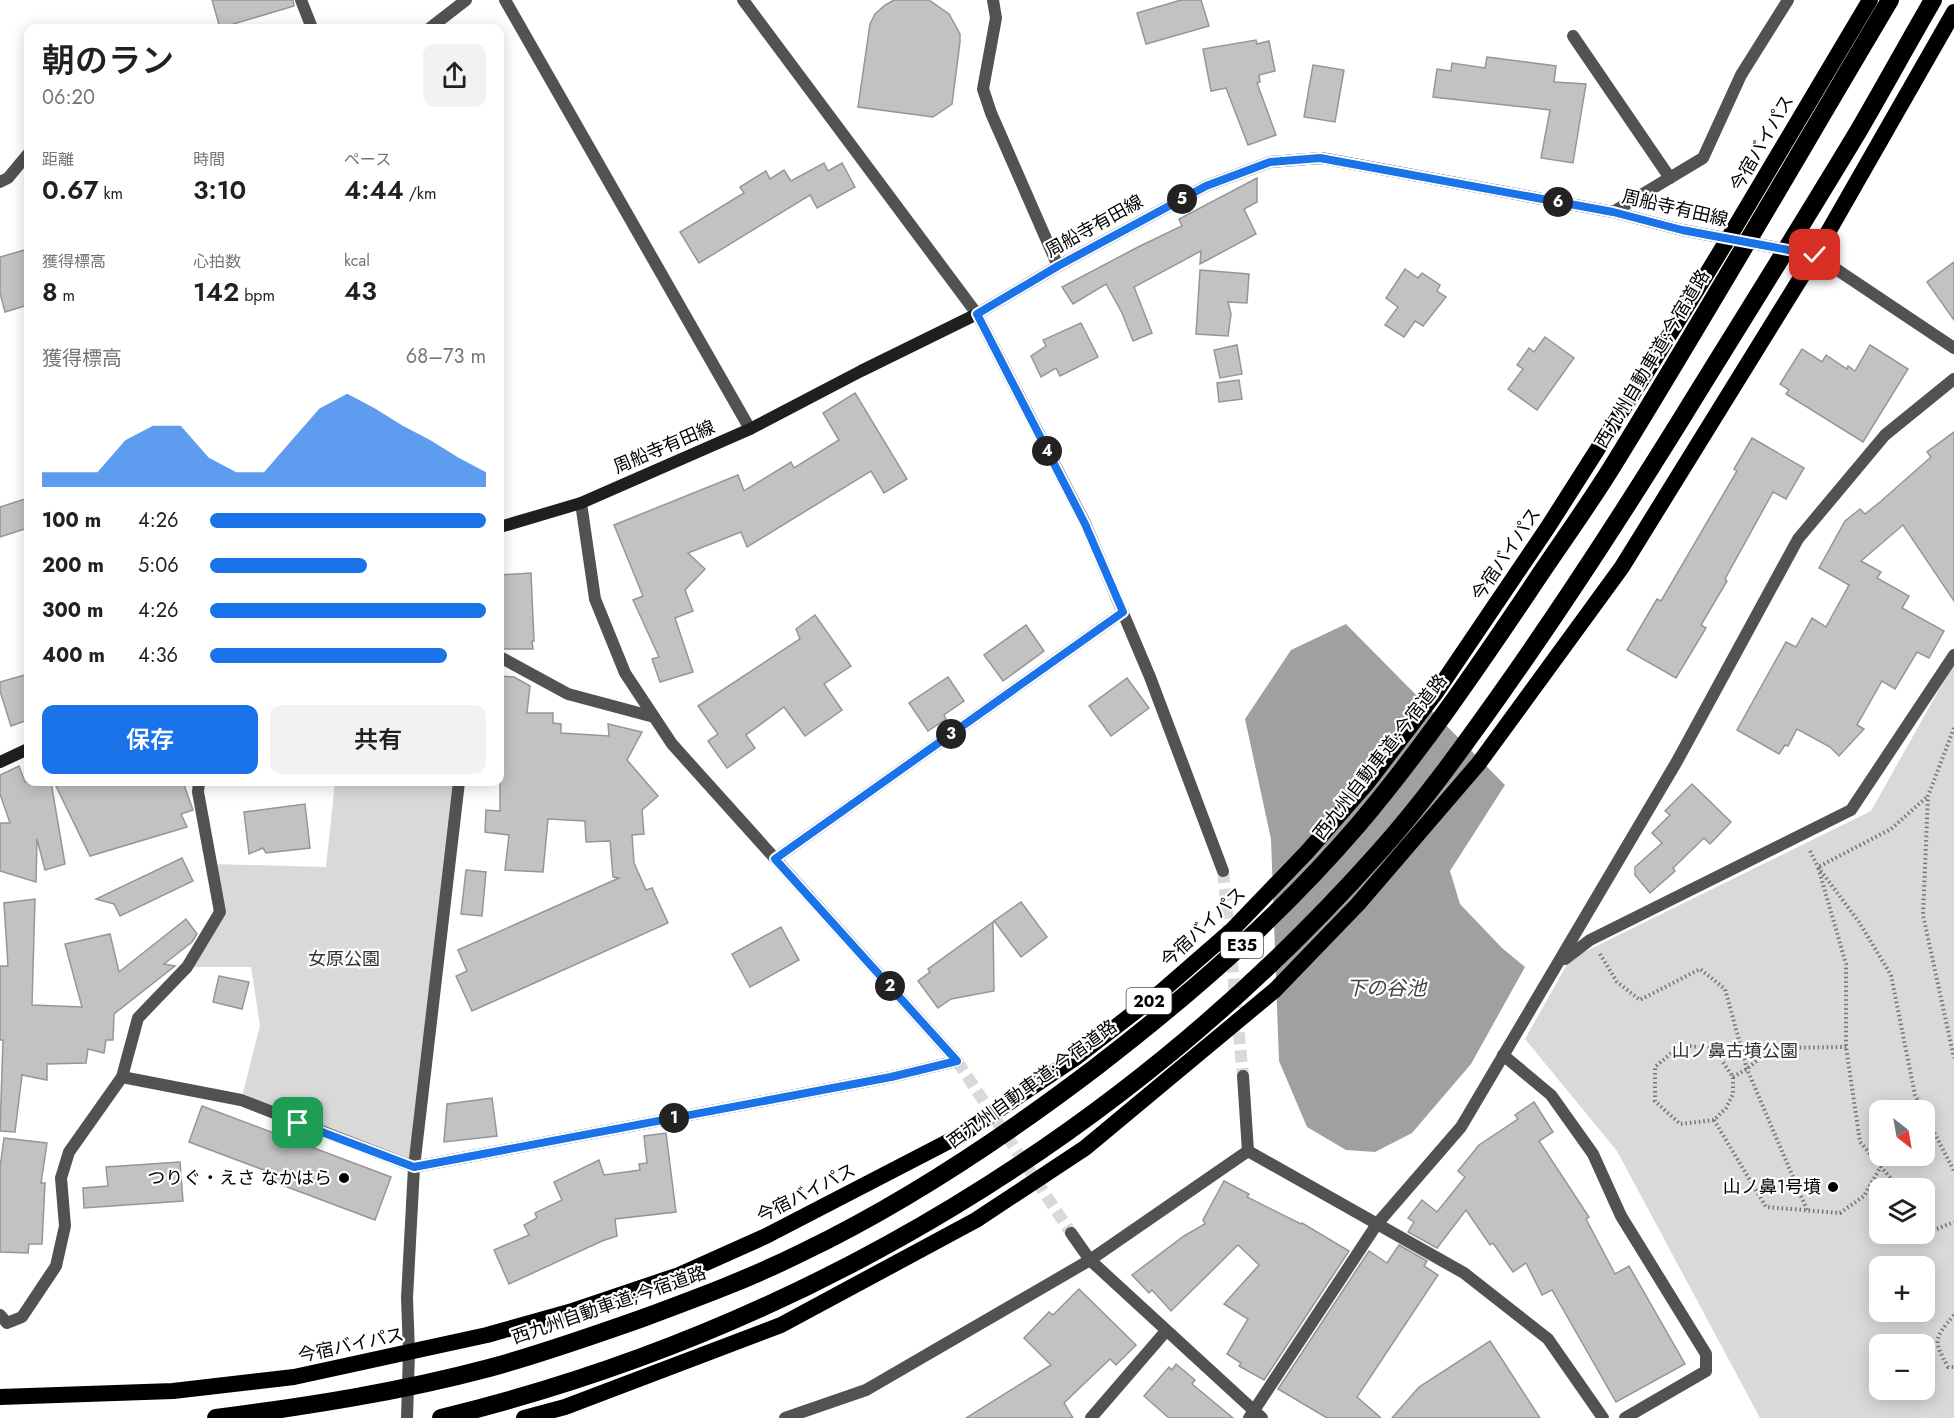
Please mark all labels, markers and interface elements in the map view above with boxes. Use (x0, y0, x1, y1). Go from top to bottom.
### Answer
text: 朝のラン (42, 37, 174, 84)
button: share (423, 44, 486, 107)
text: 06:20 (42, 83, 95, 112)
street label: 今宿バイパス (1724, 90, 1800, 196)
text: 距離 (42, 148, 74, 171)
text: 時間 (193, 148, 225, 171)
text: ペース (344, 148, 391, 171)
text: 0.67 (42, 171, 99, 209)
text: 3:10 (193, 171, 246, 209)
text: 4:44 (344, 171, 404, 209)
text: km (99, 182, 123, 205)
text: /km (404, 182, 436, 205)
street label: 周船寺有田線 (1619, 183, 1731, 233)
pin: 5 (1167, 184, 1197, 214)
text: 5 (1177, 187, 1187, 210)
pin: 6 (1543, 187, 1573, 217)
street label: 周船寺有田線 (1040, 188, 1148, 264)
text: 6 (1553, 190, 1563, 213)
pin (1789, 229, 1840, 280)
icon: check (1798, 238, 1831, 271)
text: kcal (344, 249, 370, 272)
text: 獲得標高 (42, 250, 106, 273)
text: 心拍数 (193, 250, 241, 273)
street label: 西九州自動車道;今宿道路 (1588, 265, 1716, 453)
text: 43 (344, 272, 377, 310)
text: 8 (42, 273, 58, 311)
text: 142 (193, 273, 239, 311)
text: m (58, 284, 75, 307)
text: bpm (239, 284, 275, 307)
text: 68–73 m (406, 342, 486, 371)
text: 獲得標高 (42, 344, 122, 373)
street label: 周船寺有田線 (609, 414, 719, 480)
pin: 4 (1032, 436, 1062, 466)
text: 4 (1041, 439, 1053, 462)
street label: 今宿バイパス (1465, 502, 1547, 606)
text: 100 m (42, 506, 101, 535)
text: 4:26 (138, 506, 179, 535)
text: 200 m (42, 551, 104, 580)
text: 5:06 (138, 551, 179, 580)
text: 300 m (42, 596, 103, 625)
text: 4:26 (138, 596, 179, 625)
text: 400 m (42, 641, 105, 670)
text: 4:36 (138, 641, 178, 670)
street label: 西九州自動車道;今宿道路 (1307, 669, 1453, 845)
button: 保存 (42, 705, 258, 774)
button: 共有 (270, 705, 486, 774)
pin: 3 (936, 719, 966, 749)
text: 3 (946, 722, 956, 745)
street label: 今宿バイパス (1155, 881, 1251, 973)
road number: E35 (1221, 932, 1263, 958)
park label: 女原公園 (308, 946, 380, 972)
pin: 2 (875, 971, 905, 1001)
text: 2 (885, 974, 895, 997)
water label: 下の谷池 (1346, 974, 1428, 1003)
road number: 202 (1126, 988, 1172, 1014)
street label: 西九州自動車道;今宿道路 (942, 1014, 1122, 1154)
park label: 山ノ鼻古墳公園 (1672, 1038, 1798, 1064)
pin (272, 1097, 323, 1148)
north arrow (1869, 1100, 1935, 1166)
map controls (1869, 1100, 1935, 1400)
pin: 1 (659, 1103, 689, 1133)
icon: arrive (281, 1106, 314, 1139)
text: 1 (670, 1106, 678, 1129)
street label: 今宿バイパス (752, 1157, 860, 1229)
place label: つりぐ・えさ なかはら (147, 1165, 332, 1191)
marker: つりぐ・えさ なかはら (337, 1171, 351, 1185)
place label: 山ノ鼻1号墳 (1723, 1174, 1821, 1200)
button: layers (1869, 1178, 1935, 1244)
marker: 山ノ鼻1号墳 (1826, 1180, 1840, 1194)
button: + (1869, 1256, 1935, 1322)
street label: 西九州自動車道;今宿道路 (508, 1260, 710, 1350)
street label: 今宿バイパス (296, 1321, 406, 1369)
button: − (1869, 1334, 1935, 1400)

